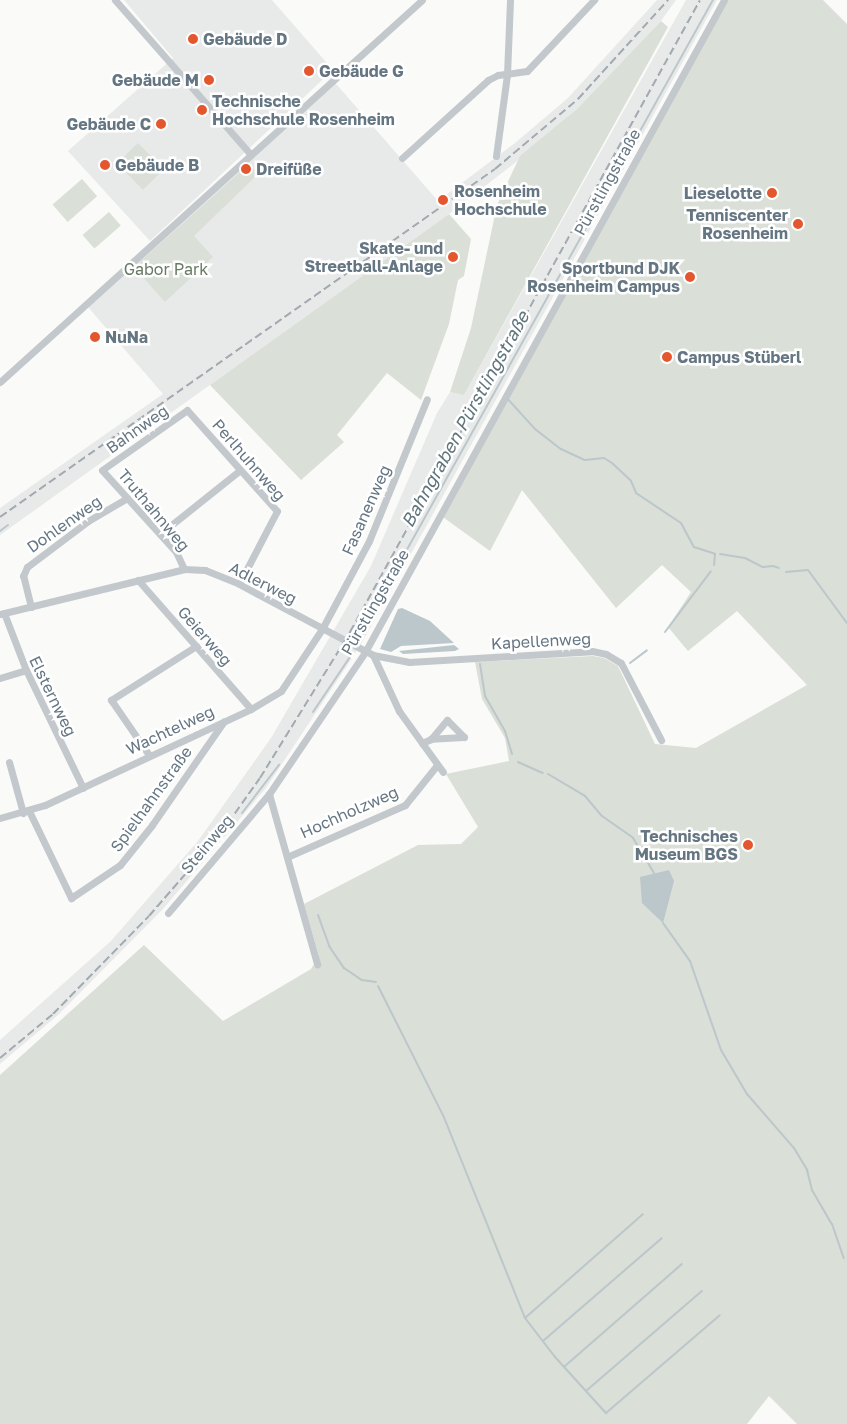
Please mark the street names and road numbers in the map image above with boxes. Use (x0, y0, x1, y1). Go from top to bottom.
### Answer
street label: Pürstlingstraße (570, 125, 644, 239)
street label: Bahnweg (102, 401, 172, 457)
street label: Perlhuhnweg (208, 415, 290, 505)
street label: Fasanenweg (338, 462, 394, 558)
street label: Truthahnweg (114, 465, 194, 555)
street label: Dohlenweg (23, 491, 105, 557)
street label: Pürstlingstraße (337, 546, 413, 658)
street label: Adlerweg (226, 558, 300, 608)
street label: Geierweg (174, 602, 236, 670)
street label: Kapellenweg (491, 629, 591, 653)
street label: Elsternweg (25, 653, 81, 739)
street label: Wachtelweg (123, 701, 217, 759)
street label: Spielhahnstraße (106, 742, 196, 856)
street label: Hochholzweg (297, 782, 401, 842)
street label: Steinweg (177, 810, 237, 878)

